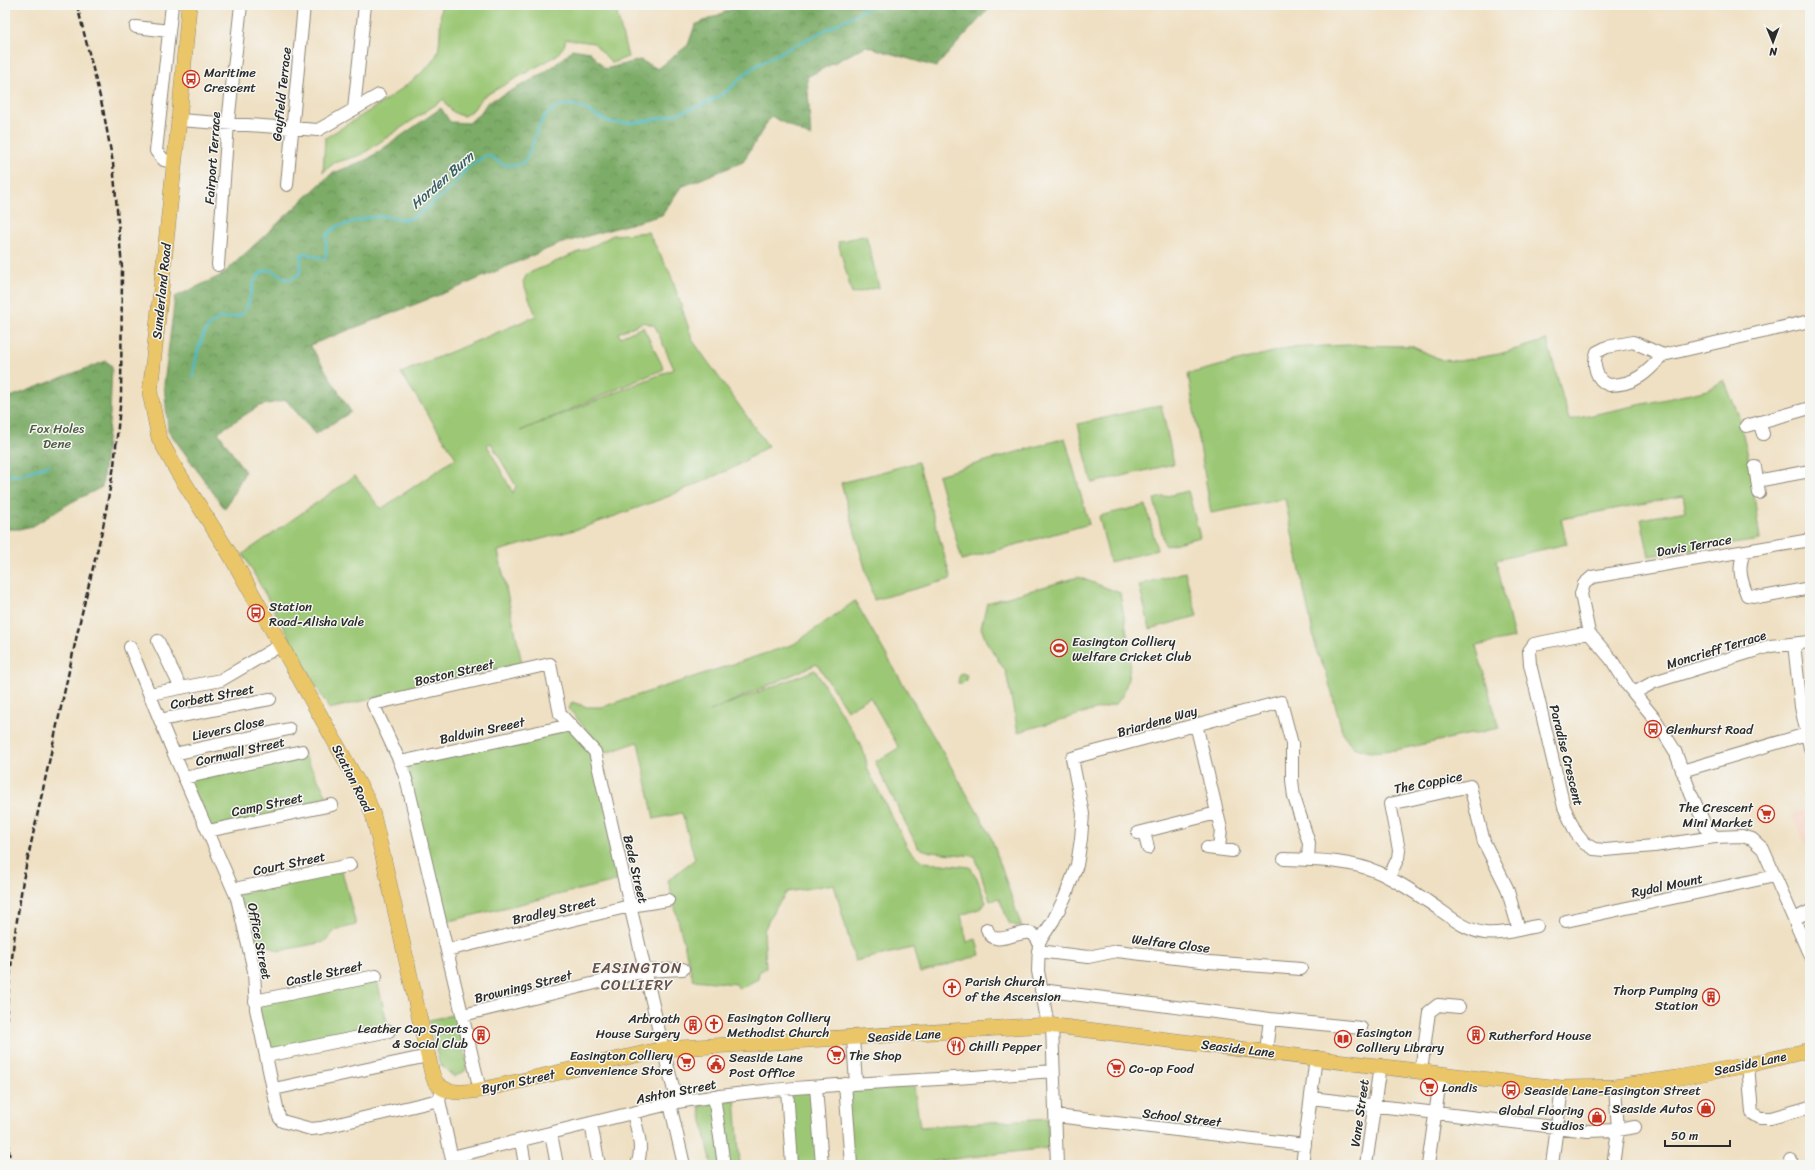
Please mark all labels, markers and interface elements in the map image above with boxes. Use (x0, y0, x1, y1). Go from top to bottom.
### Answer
north arrow (1753, 22, 1793, 62)
text: N (1769, 42, 1778, 61)
street label: Gayfield Terrace (265, 46, 298, 142)
place label: Maritime Crescent (204, 61, 256, 99)
bus stop icon: Maritime Crescent (181, 69, 201, 89)
street label: Fairport Terrace (198, 111, 227, 205)
water label: Horden Burn (405, 144, 481, 215)
street label: Sunderland Road (145, 241, 178, 340)
park label: Fox Holes Dene (30, 417, 85, 455)
street label: Davis Terrace (1655, 528, 1734, 563)
place label: Station Road-Alisha Vale (269, 595, 364, 633)
bus stop icon: Station Road-Alisha Vale (246, 603, 266, 623)
street label: Moncrieff Terrace (1663, 623, 1769, 676)
place label: Easington Colliery Welfare Cricket Club (1072, 630, 1192, 668)
sports icon: Easington Colliery Welfare Cricket Club (1049, 638, 1069, 658)
street label: Boston Street (412, 652, 497, 693)
street label: Corbett Street (168, 677, 256, 716)
street label: Briardene Way (1114, 699, 1200, 744)
street label: Paradise Crescent (1543, 702, 1590, 808)
street label: Lievers Close (190, 710, 267, 747)
street label: Baldwin Sreeet (437, 710, 528, 751)
place label: Glenhurst Road (1666, 718, 1754, 741)
bus stop icon: Glenhurst Road (1643, 719, 1663, 739)
street label: Cornwall Street (193, 730, 287, 773)
street label: Station Road (325, 740, 380, 818)
street label: The Coppice (1392, 765, 1465, 800)
street label: Camp Street (229, 786, 305, 823)
place label: The Crescent Mini Market (1678, 796, 1754, 834)
supermarket icon: The Crescent Mini Market (1756, 804, 1776, 824)
street label: Bede Street (616, 833, 655, 906)
street label: Court Street (251, 844, 328, 882)
street label: Rydal Mount (1629, 867, 1705, 904)
street label: Bradley Street (510, 890, 599, 931)
street label: Office Street (241, 901, 278, 982)
street label: Welfare Close (1131, 927, 1212, 960)
street label: Castle Street (284, 954, 365, 993)
district label: EASINGTON COLLIERY (592, 955, 682, 998)
street label: Brownings Street (472, 963, 575, 1010)
place label: Parish Church of the Ascension (965, 970, 1061, 1008)
church icon: Parish Church of the Ascension (942, 978, 962, 998)
place label: Thorp Pumping Station (1613, 979, 1698, 1017)
building icon: Thorp Pumping Station (1701, 987, 1721, 1007)
place label: Easington Colliery Methodist Church (727, 1006, 831, 1044)
place label: Arbroath House Surgery (596, 1007, 680, 1045)
church icon: Easington Colliery Methodist Church (704, 1014, 724, 1034)
building icon: Arbroath House Surgery (683, 1015, 703, 1035)
place label: Leather Cap Sports & Social Club (358, 1017, 468, 1055)
place label: Easington Colliery Library (1356, 1021, 1444, 1059)
street label: Seaside Lane (867, 1022, 941, 1049)
place label: Rutherford House (1489, 1024, 1591, 1047)
building icon: Leather Cap Sports & Social Club (471, 1025, 491, 1045)
building icon: Rutherford House (1466, 1025, 1486, 1045)
library icon: Easington Colliery Library (1333, 1029, 1353, 1049)
street label: Seaside Lane (1200, 1033, 1276, 1064)
place label: Chilli Pepper (969, 1035, 1042, 1058)
restaurant icon: Chilli Pepper (946, 1036, 966, 1056)
place label: Easington Colliery Convenience Store (566, 1044, 673, 1082)
place label: The Shop (849, 1044, 902, 1067)
supermarket icon: The Shop (826, 1045, 846, 1065)
street label: Seaside Lane (1712, 1045, 1789, 1082)
place label: Seaside Lane Post Office (729, 1046, 803, 1084)
supermarket icon: Easington Colliery Convenience Store (676, 1052, 696, 1072)
public building icon: Seaside Lane Post Office (706, 1054, 726, 1074)
place label: Co-op Food (1129, 1057, 1195, 1080)
supermarket icon: Co-op Food (1106, 1058, 1126, 1078)
street label: Byron Street (479, 1062, 558, 1101)
street label: Ashton Street (633, 1072, 719, 1111)
place label: Londis (1442, 1076, 1478, 1099)
street label: Vane Street (1343, 1077, 1376, 1148)
supermarket icon: Londis (1419, 1077, 1439, 1097)
place label: Seaside Lane-Easington Street (1524, 1079, 1701, 1102)
bus stop icon: Seaside Lane-Easington Street (1501, 1080, 1521, 1100)
place label: Seaside Autos (1612, 1097, 1694, 1120)
shop icon: Seaside Autos (1696, 1098, 1716, 1118)
place label: Global Flooring Studios (1499, 1099, 1585, 1137)
street label: School Street (1141, 1101, 1223, 1134)
shop icon: Global Flooring Studios (1587, 1107, 1607, 1127)
scale bar (1665, 1122, 1730, 1148)
text: 50 m (1671, 1125, 1698, 1147)

